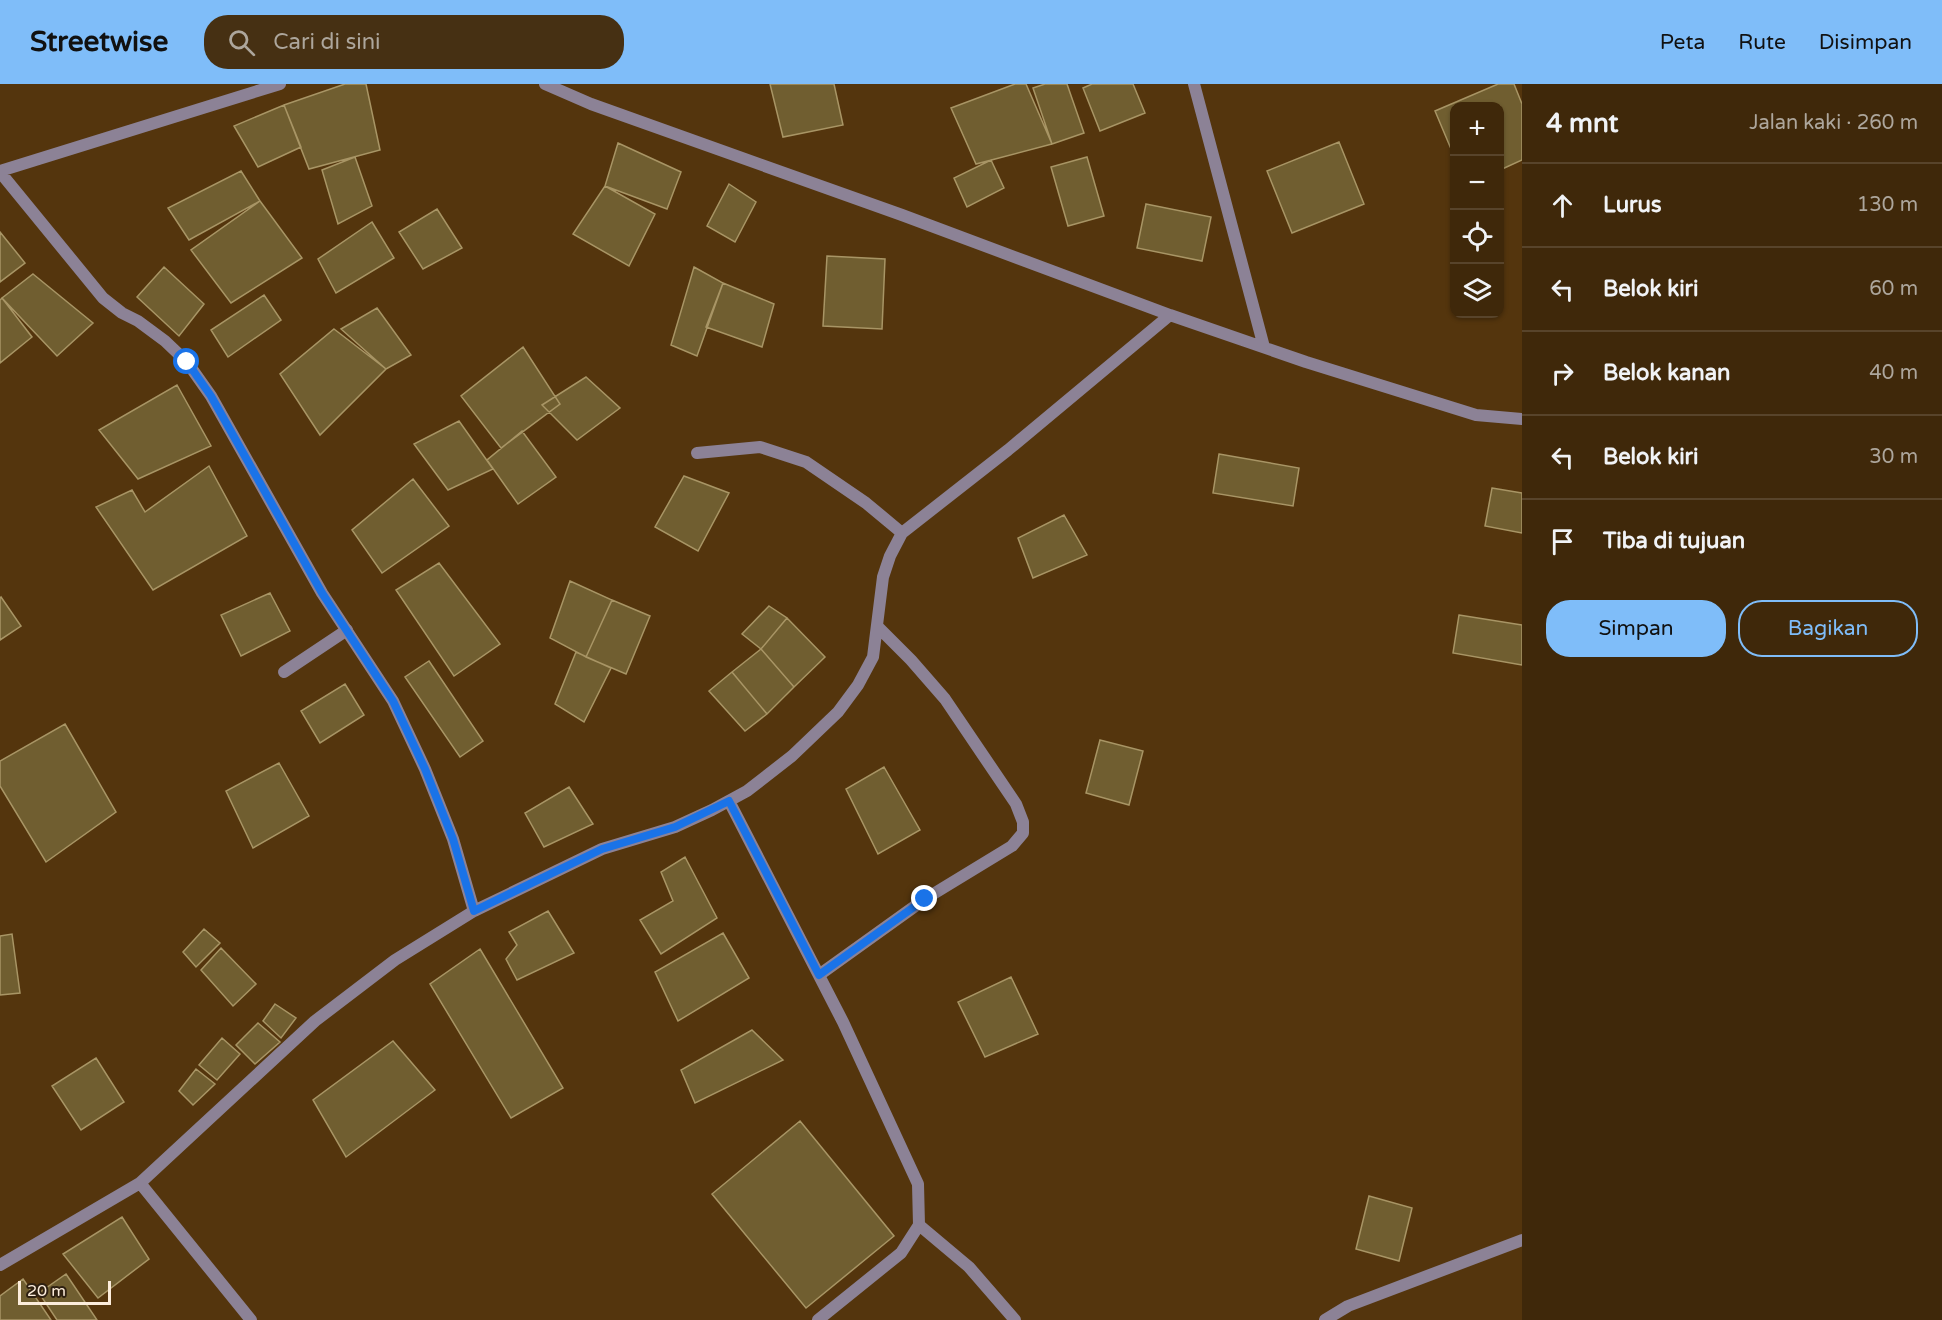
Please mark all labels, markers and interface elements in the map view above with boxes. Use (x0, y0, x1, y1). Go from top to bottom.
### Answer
search box (204, 15, 624, 69)
text: Streetwise (30, 25, 168, 59)
icon: search (225, 26, 258, 59)
text: Cari di sini (273, 29, 381, 55)
text: Peta (1660, 30, 1705, 55)
text: Rute (1738, 30, 1786, 55)
text: Disimpan (1819, 30, 1912, 55)
map controls (1450, 102, 1504, 318)
button: + (1450, 102, 1504, 156)
text: 4 mnt (1546, 108, 1618, 139)
text: Jalan kaki · 260 m (1749, 111, 1918, 135)
button: − (1450, 156, 1504, 210)
icon: ahead (1546, 189, 1579, 222)
text: Lurus (1603, 192, 1661, 218)
text: 130 m (1857, 193, 1918, 217)
button: locate (1450, 210, 1504, 264)
button: layers (1450, 264, 1504, 318)
icon: left (1546, 273, 1579, 306)
text: Belok kiri (1603, 276, 1699, 302)
text: 60 m (1869, 277, 1918, 301)
route start (173, 348, 199, 374)
icon: right (1546, 357, 1579, 390)
text: Belok kanan (1603, 360, 1730, 386)
text: 40 m (1869, 361, 1918, 385)
icon: left (1546, 441, 1579, 474)
text: Belok kiri (1603, 444, 1699, 470)
text: 30 m (1869, 445, 1918, 469)
icon: arrive (1546, 525, 1579, 558)
text: Tiba di tujuan (1603, 528, 1745, 554)
button: Simpan (1546, 600, 1726, 657)
button: Bagikan (1738, 600, 1918, 657)
route end (911, 885, 937, 911)
scale bar (18, 1278, 111, 1306)
text: 20 m (27, 1281, 66, 1301)

